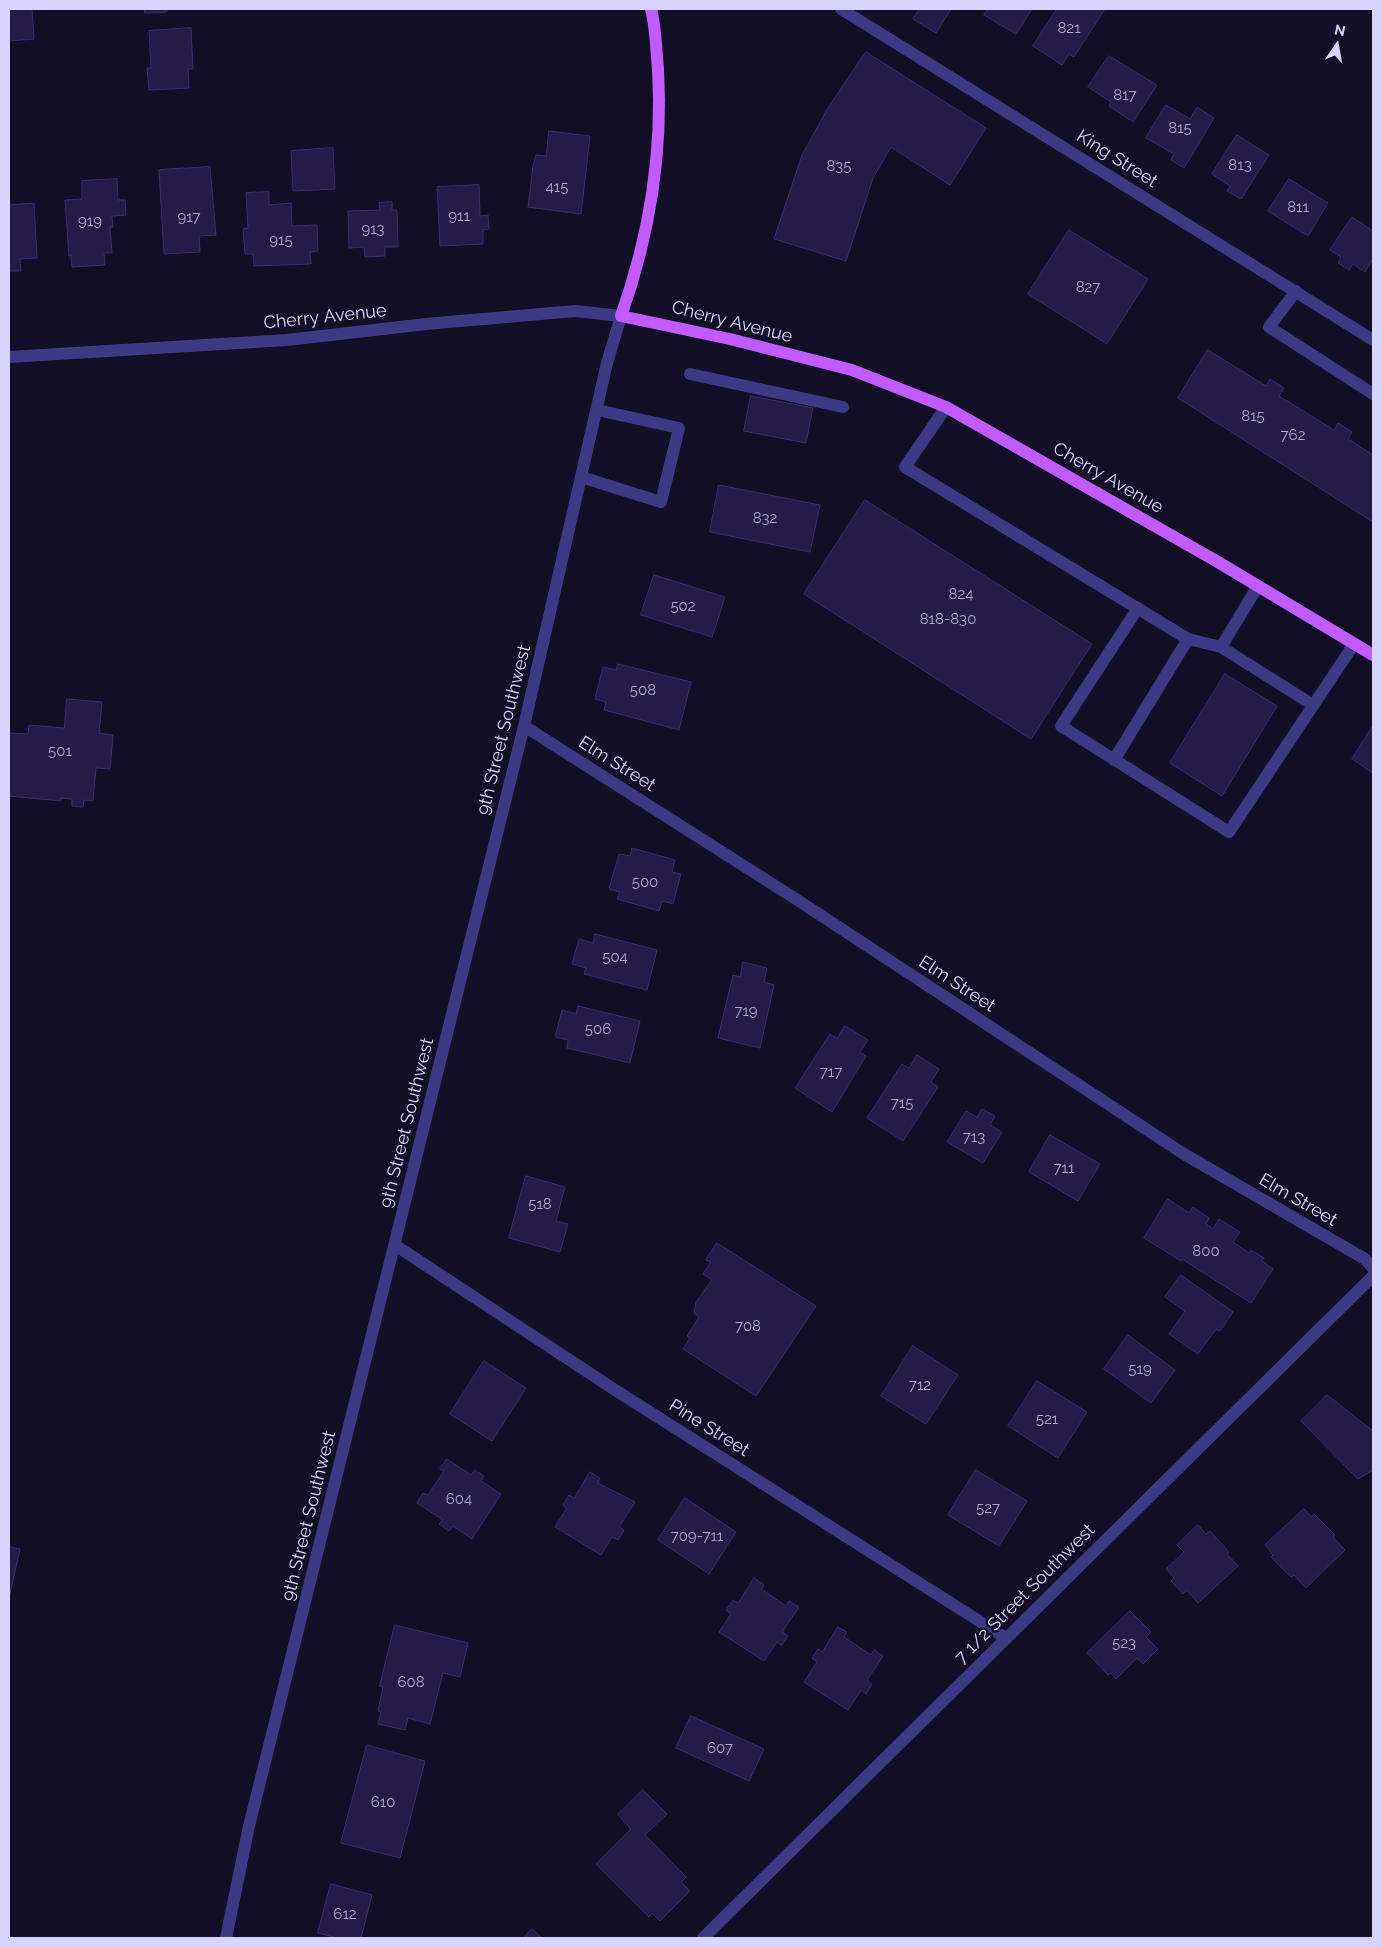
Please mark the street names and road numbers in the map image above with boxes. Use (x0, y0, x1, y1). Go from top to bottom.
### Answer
street label: King Street (1072, 126, 1162, 192)
street label: Cherry Avenue (669, 297, 795, 347)
street label: Cherry Avenue (262, 300, 388, 334)
street label: Cherry Avenue (1049, 438, 1167, 518)
street label: 9th Street Southwest (472, 643, 536, 817)
street label: Elm Street (574, 732, 660, 796)
street label: Elm Street (915, 951, 999, 1017)
street label: 9th Street Southwest (375, 1036, 439, 1210)
street label: Elm Street (1255, 1169, 1341, 1231)
street label: Pine Street (665, 1395, 753, 1461)
street label: 9th Street Southwest (277, 1429, 341, 1603)
street label: 7 1/2 Street Southwest (951, 1520, 1099, 1668)

